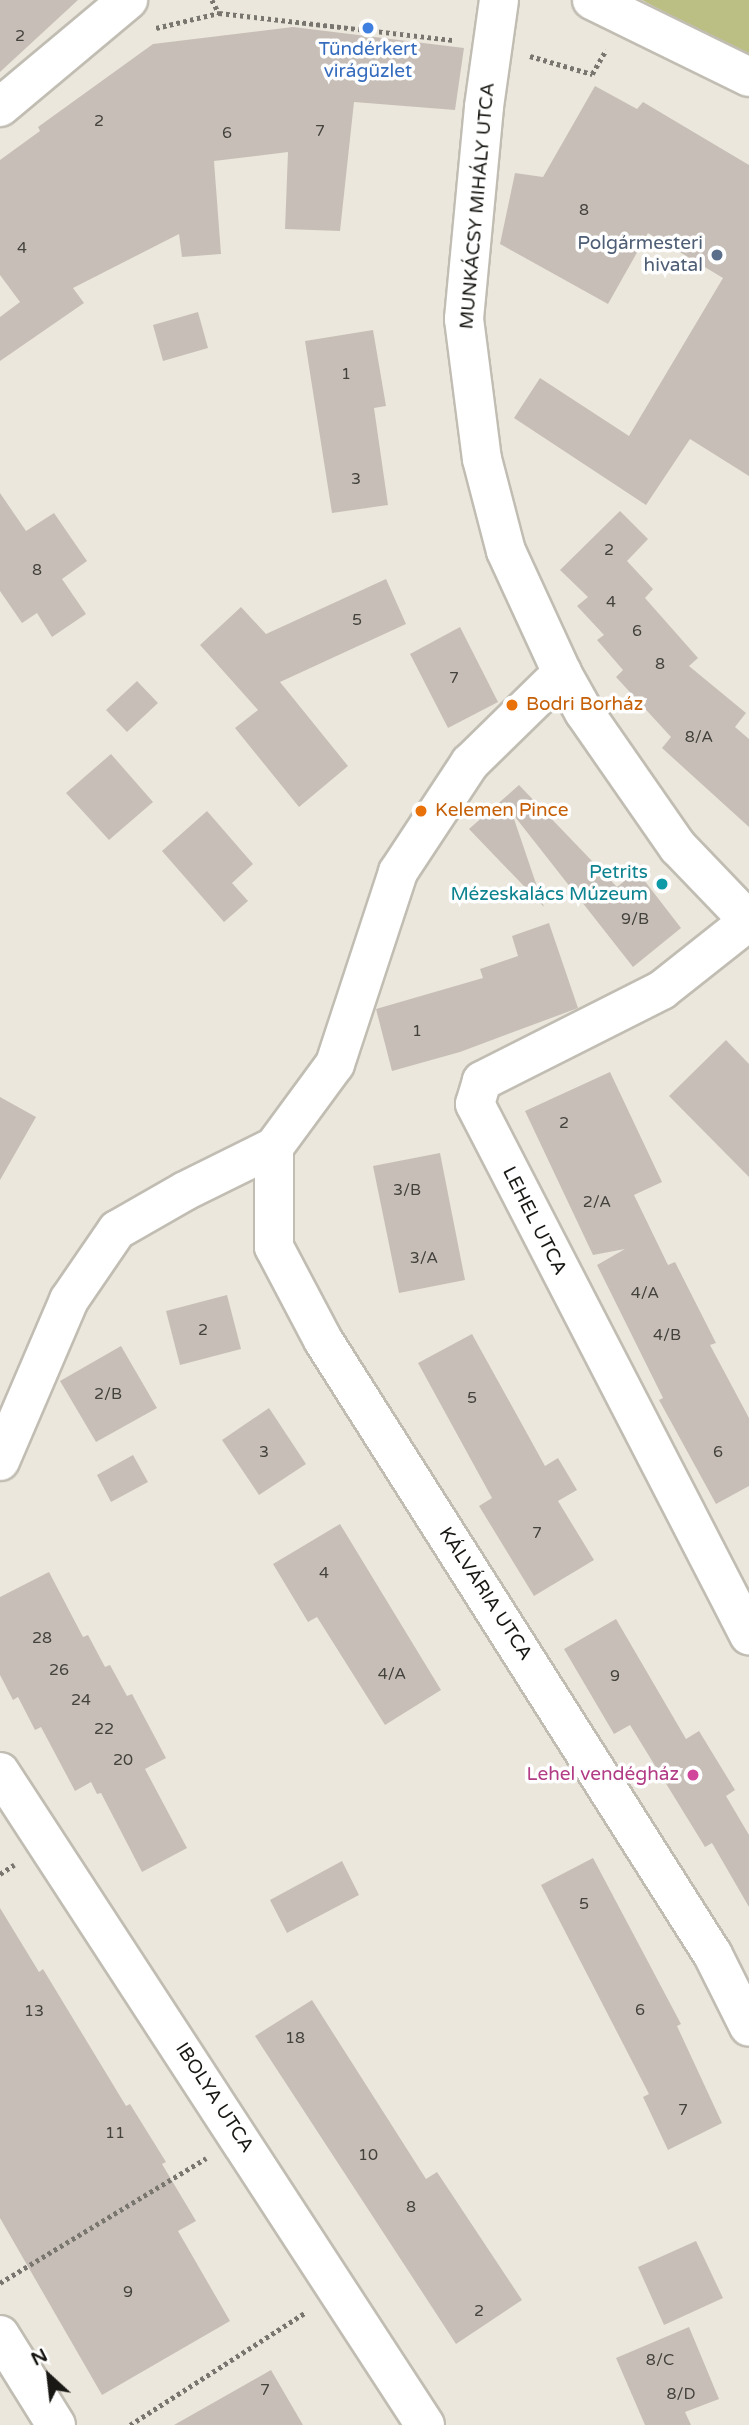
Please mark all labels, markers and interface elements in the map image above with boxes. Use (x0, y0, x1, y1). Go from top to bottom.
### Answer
marker: Tündérkert virágüzlet (360, 20, 376, 36)
house number: 2 (15, 26, 25, 46)
place label: Tündérkert virágüzlet (318, 39, 418, 83)
street label: MUNKÁCSY MIHÁLY UTCA (456, 82, 500, 330)
house number: 2 (94, 111, 104, 131)
house number: 7 (315, 121, 325, 141)
house number: 6 (222, 123, 232, 143)
house number: 8 (579, 200, 589, 220)
place label: Polgármesteri hivatal (577, 233, 703, 277)
house number: 4 (17, 238, 27, 258)
marker: Polgármesteri hivatal (709, 247, 725, 263)
house number: 1 (341, 364, 351, 384)
house number: 3 (351, 469, 361, 489)
house number: 2 (604, 540, 614, 560)
house number: 8 (32, 560, 42, 580)
house number: 4 (606, 592, 616, 612)
house number: 5 (352, 610, 362, 630)
house number: 6 (632, 621, 642, 641)
house number: 8 (655, 654, 665, 674)
house number: 7 (449, 668, 459, 688)
place label: Bodri Borház (526, 694, 643, 716)
marker: Bodri Borház (504, 697, 520, 713)
house number: 8/A (685, 727, 713, 747)
place label: Kelemen Pince (435, 800, 568, 822)
marker: Kelemen Pince (413, 803, 429, 819)
place label: Petrits Mézeskalács Múzeum (450, 862, 648, 906)
marker: Petrits Mézeskalács Múzeum (654, 876, 670, 892)
house number: 9/B (621, 909, 649, 929)
house number: 1 (412, 1021, 422, 1041)
house number: 2 (559, 1113, 569, 1133)
street label: LEHEL UTCA (497, 1163, 571, 1279)
house number: 3/B (393, 1180, 421, 1200)
house number: 2/A (583, 1192, 611, 1212)
house number: 3/A (410, 1248, 438, 1268)
house number: 4/A (631, 1283, 659, 1303)
house number: 2 (198, 1320, 208, 1340)
house number: 4/B (653, 1325, 681, 1345)
house number: 2/B (94, 1384, 122, 1404)
house number: 5 (467, 1388, 477, 1408)
house number: 3 (259, 1442, 269, 1462)
house number: 6 (713, 1442, 723, 1462)
street label: KÁLVÁRIA UTCA (434, 1523, 536, 1665)
house number: 7 (532, 1523, 542, 1543)
house number: 4 (319, 1563, 329, 1583)
house number: 28 (32, 1628, 52, 1648)
house number: 26 (49, 1660, 69, 1680)
house number: 4/A (378, 1664, 406, 1684)
house number: 9 (610, 1666, 620, 1686)
house number: 24 (71, 1690, 91, 1710)
house number: 22 (94, 1719, 114, 1739)
house number: 20 (113, 1750, 133, 1770)
place label: Lehel vendégház (527, 1764, 679, 1786)
marker: Lehel vendégház (685, 1767, 701, 1783)
house number: 5 (579, 1894, 589, 1914)
house number: 6 (635, 2000, 645, 2020)
house number: 13 (24, 2001, 44, 2021)
house number: 18 (285, 2028, 305, 2048)
street label: IBOLYA UTCA (170, 2039, 258, 2157)
house number: 7 (678, 2100, 688, 2120)
house number: 11 (105, 2123, 125, 2143)
house number: 10 (358, 2145, 378, 2165)
house number: 8 (406, 2197, 416, 2217)
house number: 9 (123, 2282, 133, 2302)
house number: 2 (474, 2301, 484, 2321)
north arrow (14, 2341, 84, 2411)
text: N (28, 2344, 51, 2371)
house number: 8/C (646, 2350, 674, 2370)
house number: 7 (260, 2380, 270, 2400)
house number: 8/D (666, 2384, 696, 2404)

